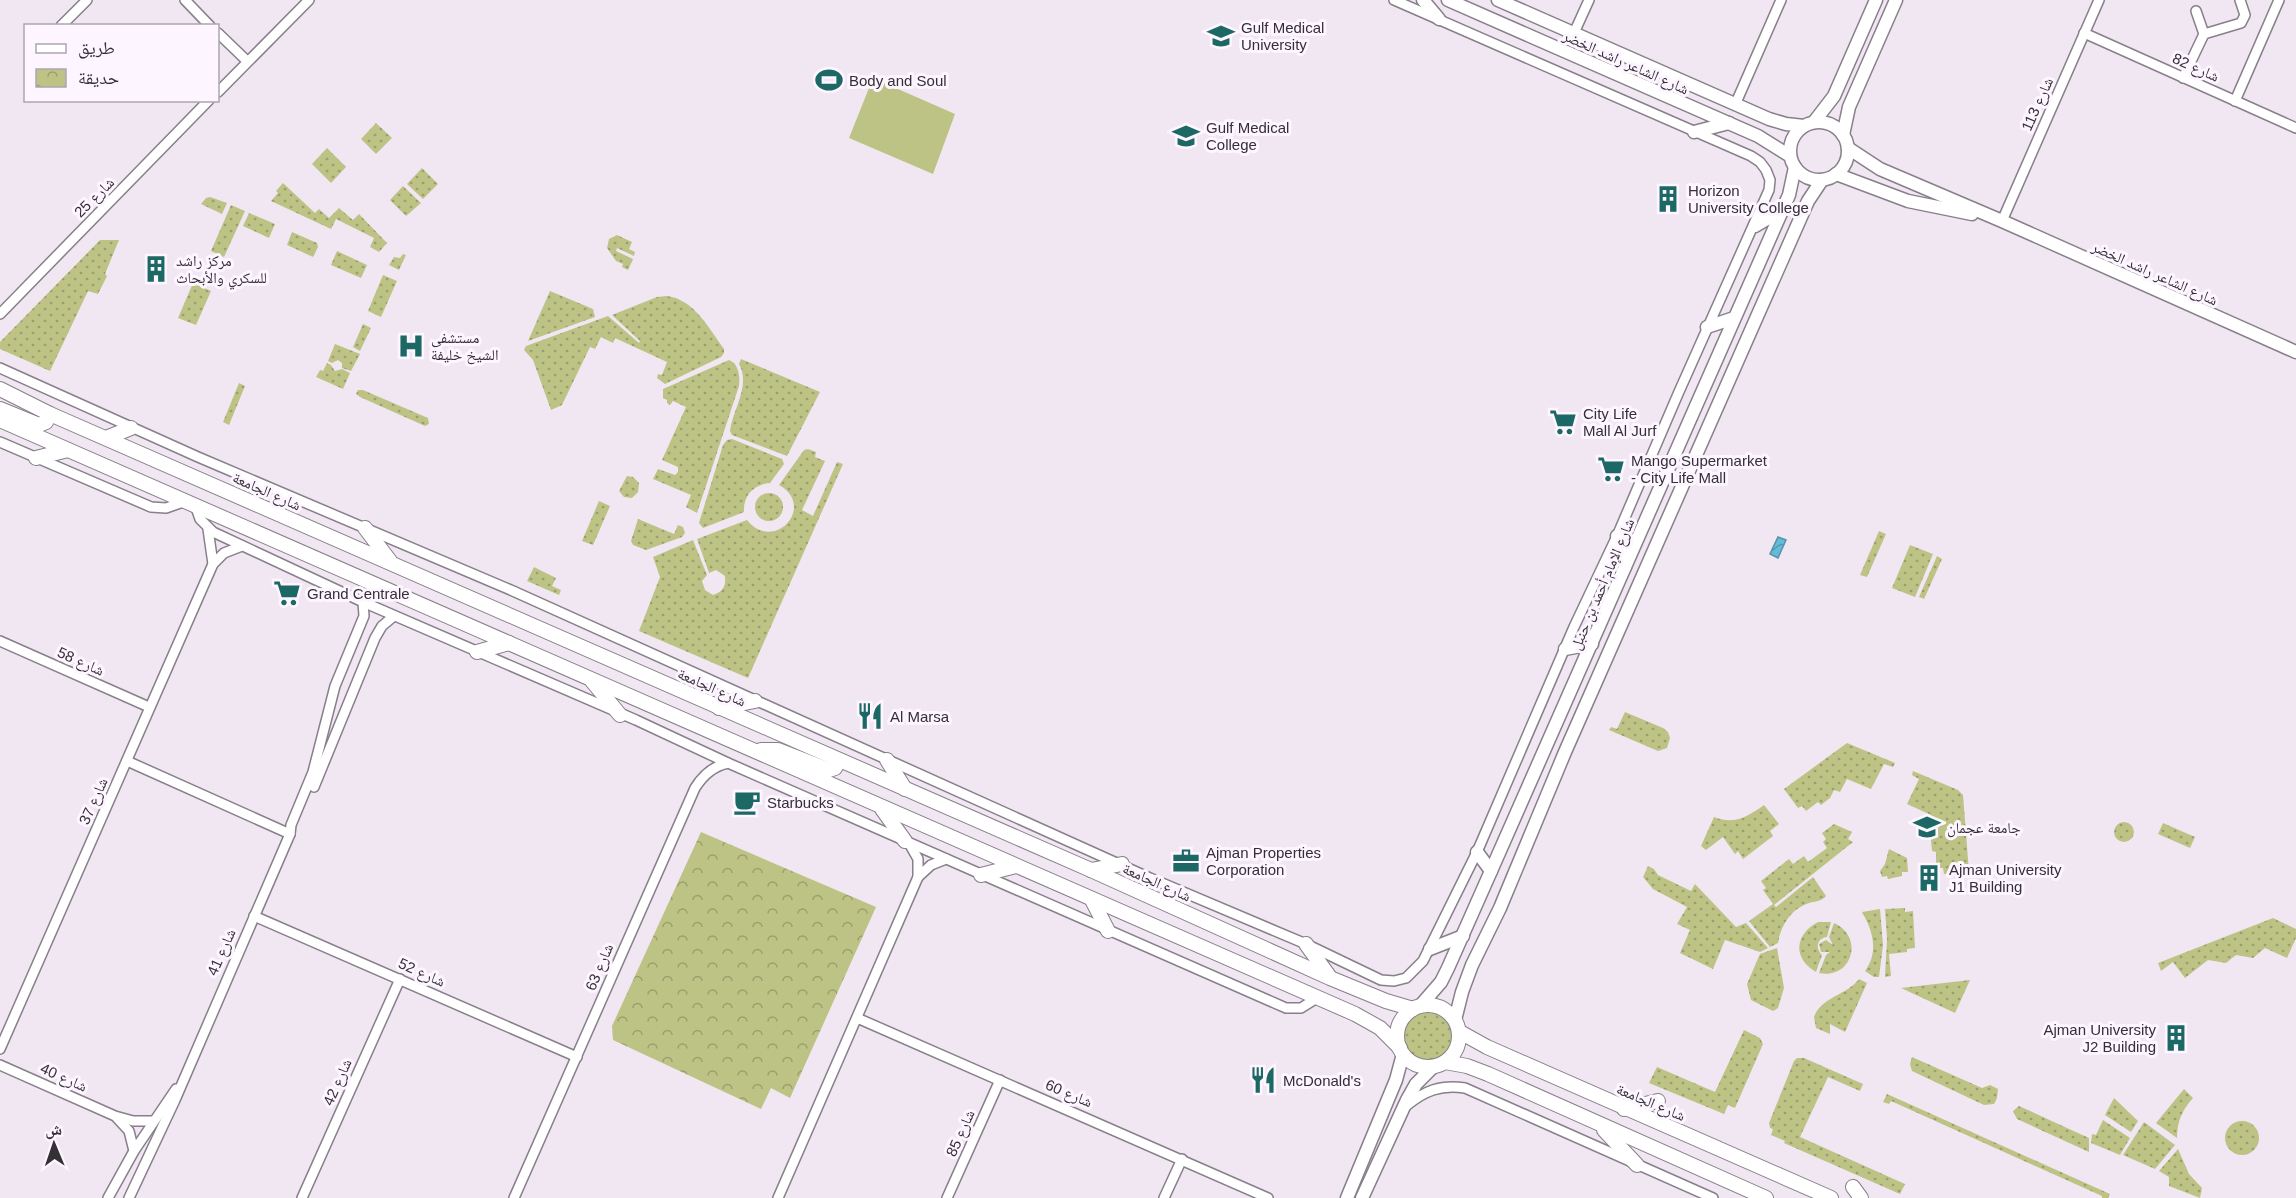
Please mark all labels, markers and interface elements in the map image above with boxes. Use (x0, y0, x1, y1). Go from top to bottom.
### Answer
place label: Gulf Medical University (1241, 19, 1324, 53)
school or university icon: Gulf Medical University (1206, 21, 1236, 51)
legend (24, 24, 219, 102)
street label: شارع الشاعر راشد الخضر (1559, 26, 1692, 99)
text: طريق (78, 38, 115, 59)
street label: شارع 82 (2169, 49, 2222, 87)
sports icon: Body and Soul (814, 65, 844, 95)
text: حديقة (78, 68, 119, 88)
place label: Body and Soul (849, 72, 947, 89)
street label: شارع 113 (2018, 75, 2058, 134)
place label: Gulf Medical College (1206, 119, 1289, 153)
school or university icon: Gulf Medical College (1171, 121, 1201, 151)
street label: شارع 25 (71, 173, 119, 222)
place label: Horizon University College (1688, 182, 1809, 216)
building icon: Horizon University College (1653, 184, 1683, 214)
street label: شارع الشاعر راشد الخضر (2088, 237, 2221, 310)
place label: مركز راشد للسكري والأبحاث (176, 252, 267, 289)
building icon: مركز راشد للسكري والأبحاث (141, 254, 171, 284)
place label: مستشفى الشيخ خليفة (431, 329, 498, 365)
hospital icon: مستشفى الشيخ خليفة (396, 331, 426, 361)
place label: City Life Mall Al Jurf (1583, 405, 1657, 439)
supermarket icon: City Life Mall Al Jurf (1548, 407, 1578, 437)
place label: Mango Supermarket - City Life Mall (1631, 452, 1768, 486)
supermarket icon: Mango Supermarket - City Life Mall (1596, 454, 1626, 484)
street label: شارع الجامعة (229, 468, 304, 515)
street label: شارع الإمام أحمد بن حنبل (1567, 516, 1639, 653)
supermarket icon: Grand Centrale (272, 578, 302, 608)
place label: Grand Centrale (307, 585, 410, 602)
street label: شارع 58 (54, 643, 107, 681)
street label: شارع الجامعة (674, 664, 749, 711)
restaurant icon: Al Marsa (855, 701, 885, 731)
place label: Al Marsa (890, 708, 950, 725)
street label: شارع 37 (75, 775, 113, 828)
cafe icon: Starbucks (732, 787, 762, 817)
place label: Starbucks (767, 794, 834, 811)
school or university icon: جامعة عجمان (1912, 812, 1942, 842)
place label: جامعة عجمان (1947, 819, 2021, 838)
place label: Ajman Properties Corporation (1206, 844, 1321, 878)
office icon: Ajman Properties Corporation (1171, 846, 1201, 876)
street label: شارع الجامعة (1119, 859, 1194, 906)
place label: Ajman University J1 Building (1949, 861, 2062, 895)
building icon: Ajman University J1 Building (1914, 863, 1944, 893)
street label: شارع 41 (203, 926, 241, 979)
street label: شارع 63 (582, 941, 618, 994)
street label: شارع 52 (395, 954, 448, 992)
place label: Ajman University J2 Building (2043, 1021, 2156, 1055)
building icon: Ajman University J2 Building (2161, 1023, 2191, 1053)
street label: شارع 42 (319, 1056, 357, 1109)
street label: شارع 40 (37, 1059, 90, 1097)
restaurant icon: McDonald's (1248, 1065, 1278, 1095)
place label: McDonald's (1283, 1072, 1361, 1089)
street label: شارع 60 (1042, 1076, 1095, 1112)
street label: شارع الجامعة (1613, 1080, 1688, 1126)
street label: شارع 85 (942, 1107, 980, 1160)
north arrow (24, 1114, 84, 1174)
text: ش (45, 1121, 62, 1139)

